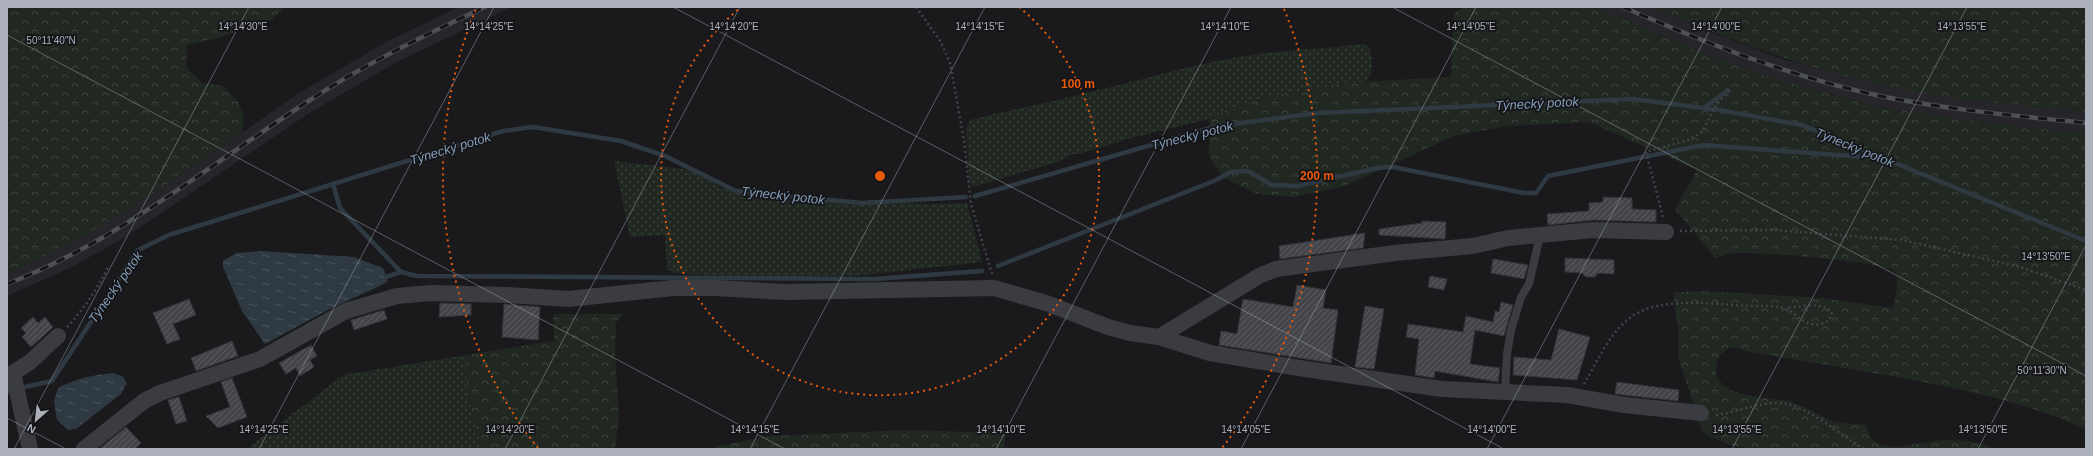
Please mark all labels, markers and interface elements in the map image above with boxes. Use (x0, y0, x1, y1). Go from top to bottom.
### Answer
text: 14°14'30"E (218, 21, 268, 32)
text: 14°14'25"E (464, 21, 514, 32)
text: 14°14'20"E (709, 21, 759, 32)
text: 14°14'15"E (955, 21, 1005, 32)
text: 14°14'10"E (1200, 21, 1250, 32)
text: 14°14'05"E (1446, 21, 1496, 32)
text: 14°14'00"E (1691, 21, 1741, 32)
text: 14°13'55"E (1937, 21, 1987, 32)
text: 50°11'40"N (26, 35, 76, 46)
text: 100 m (1061, 77, 1095, 91)
water label: Týnecký potok (1495, 94, 1581, 113)
water label: Týnecký potok (1150, 118, 1236, 153)
water label: Týnecký potok (1813, 125, 1898, 171)
water label: Týnecký potok (408, 129, 494, 168)
centre of rings (873, 169, 887, 183)
text: 200 m (1300, 169, 1334, 183)
water label: Týnecký potok (740, 184, 827, 207)
water label: Týnecký potok (85, 247, 146, 326)
text: 14°13'50"E (2021, 251, 2071, 262)
text: 50°11'30"N (2017, 365, 2067, 376)
north arrow (16, 400, 56, 440)
text: N (25, 422, 38, 436)
text: 14°14'25"E (239, 424, 289, 435)
text: 14°14'20"E (485, 424, 535, 435)
text: 14°14'15"E (730, 424, 780, 435)
text: 14°14'10"E (976, 424, 1026, 435)
text: 14°14'05"E (1221, 424, 1271, 435)
text: 14°14'00"E (1467, 424, 1517, 435)
text: 14°13'55"E (1712, 424, 1762, 435)
text: 14°13'50"E (1958, 424, 2008, 435)

